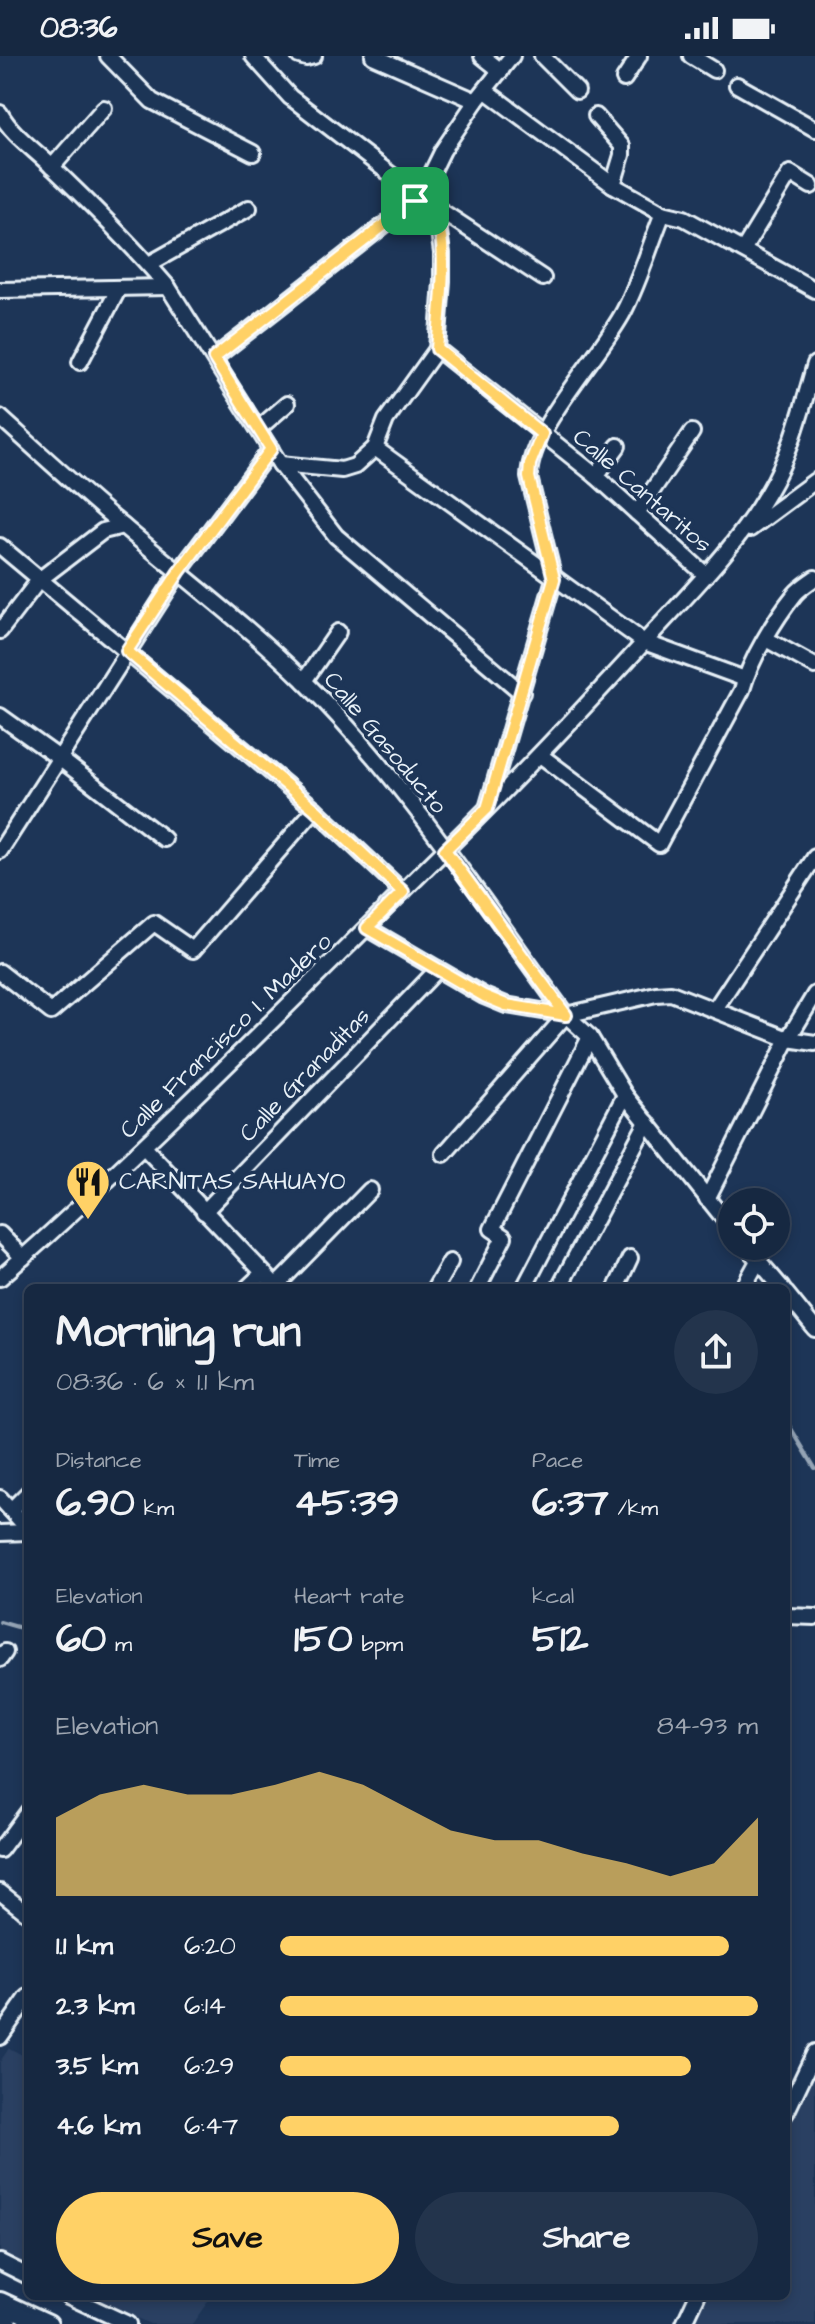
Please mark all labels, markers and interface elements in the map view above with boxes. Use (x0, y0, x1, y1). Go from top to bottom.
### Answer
text: 08:36 (40, 7, 117, 49)
pin (381, 167, 449, 235)
icon: arrive (393, 179, 437, 223)
street label: Calle Cantaritos (565, 421, 719, 561)
street label: Calle Gasoducto (315, 664, 455, 822)
street label: Calle Francisco I. Madero (112, 925, 340, 1147)
street label: Calle Granaditas (232, 1000, 378, 1150)
restaurant icon: CARNITAS SAHUAYO (64, 1158, 112, 1221)
place label: CARNITAS SAHUAYO (119, 1165, 346, 1199)
map controls (718, 1188, 790, 1260)
button: locate (718, 1188, 790, 1260)
text: Morning run (56, 1303, 301, 1364)
button: share (674, 1310, 758, 1394)
text: 08:36 · 6 × 1.1 km (56, 1364, 254, 1400)
text: Distance (56, 1445, 142, 1476)
text: Time (294, 1445, 340, 1476)
text: Pace (532, 1445, 583, 1476)
text: 6.90 (56, 1476, 135, 1531)
text: 45:39 (294, 1476, 399, 1531)
text: 6:37 (532, 1476, 609, 1531)
text: km (135, 1493, 174, 1524)
text: /km (609, 1493, 658, 1524)
text: Elevation (56, 1581, 143, 1612)
text: Heart rate (294, 1581, 404, 1612)
text: kcal (532, 1581, 574, 1612)
text: 60 (56, 1612, 106, 1667)
text: 150 (294, 1612, 353, 1667)
text: 512 (532, 1612, 588, 1667)
text: m (106, 1629, 132, 1660)
text: bpm (353, 1629, 403, 1660)
text: Elevation (56, 1708, 158, 1744)
text: 84–93 m (657, 1708, 758, 1744)
text: 1.1 km (56, 1928, 113, 1964)
text: 6:20 (184, 1928, 236, 1964)
text: 2.3 km (56, 1988, 134, 2024)
text: 6:14 (184, 1988, 226, 2024)
text: 3.5 km (56, 2048, 138, 2084)
text: 6:29 (184, 2048, 234, 2084)
text: 4.6 km (56, 2108, 140, 2144)
text: 6:47 (184, 2108, 238, 2144)
button: Save (56, 2192, 399, 2284)
button: Share (415, 2192, 758, 2284)

